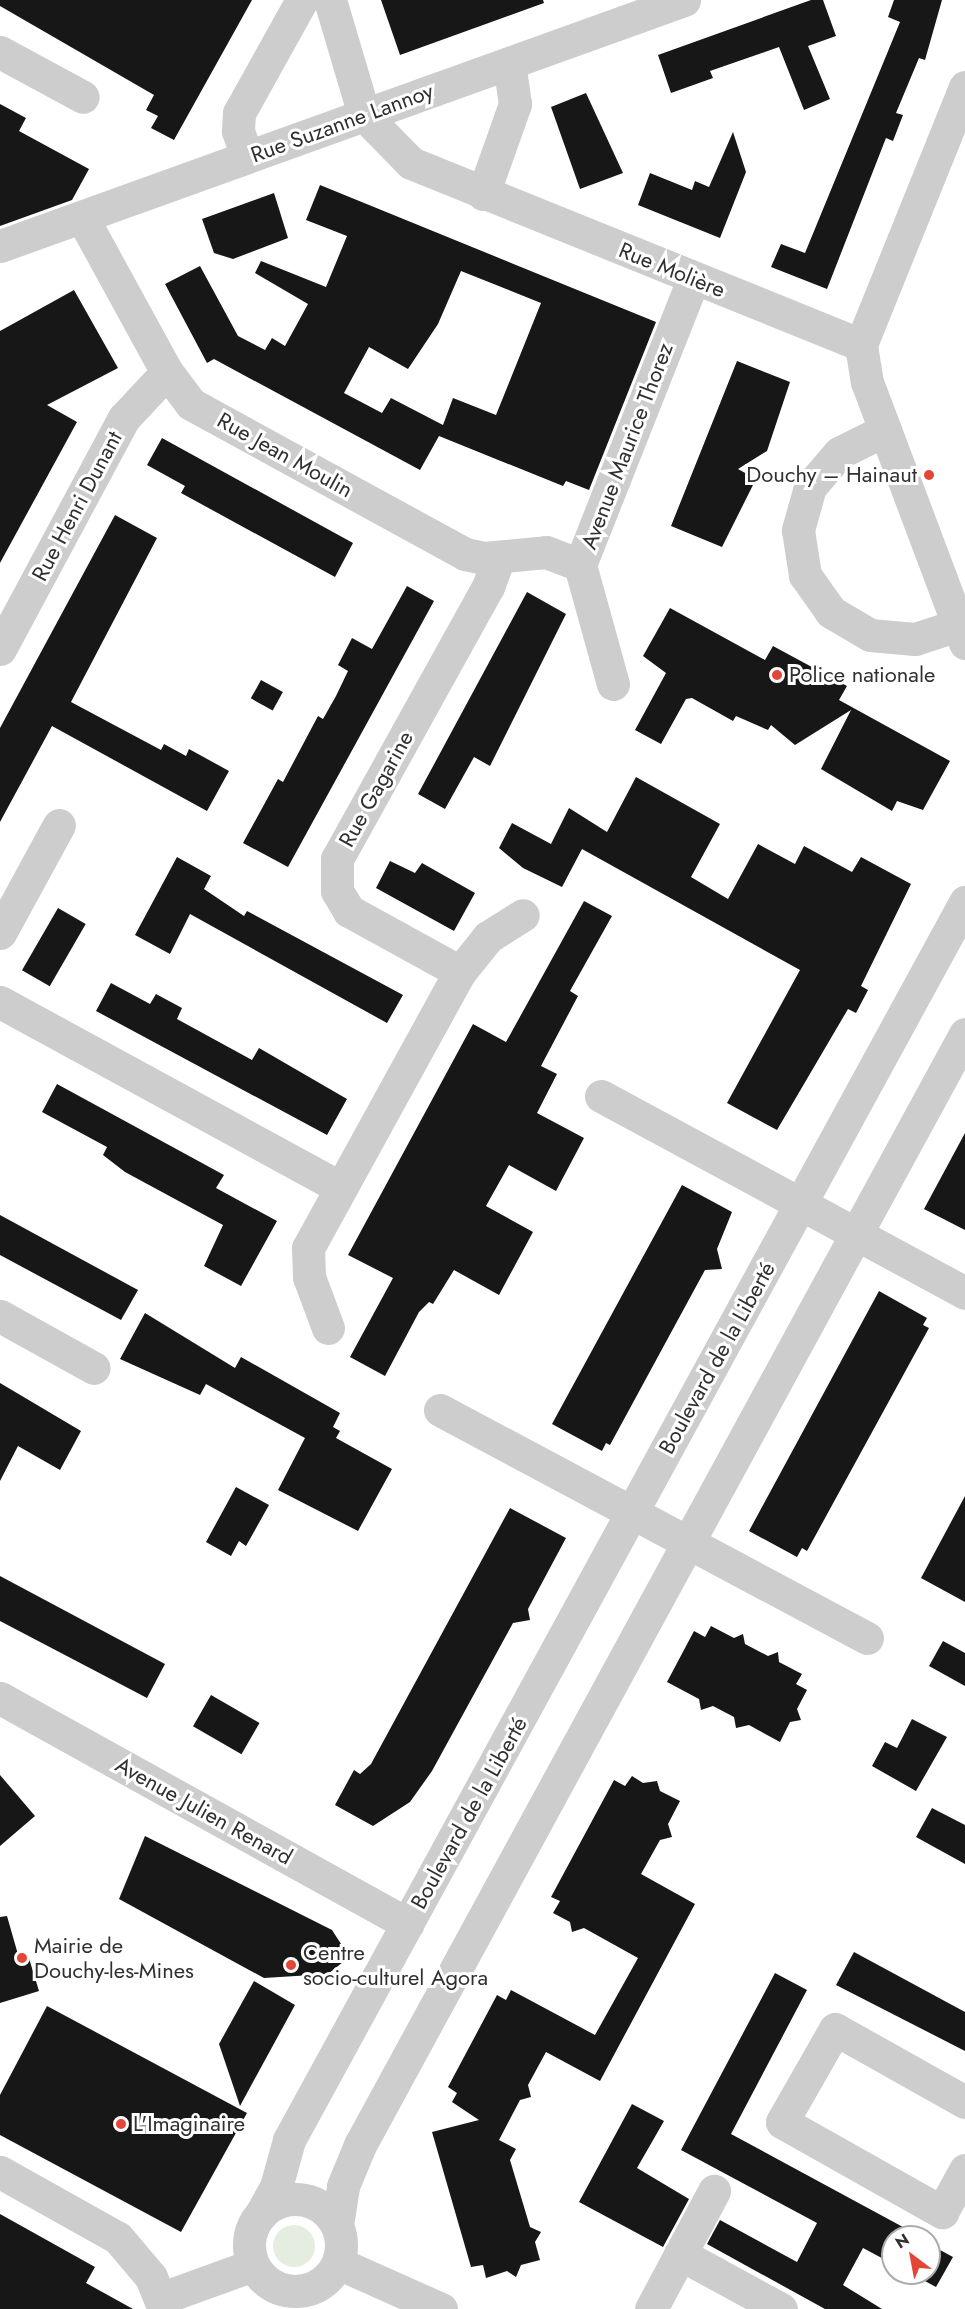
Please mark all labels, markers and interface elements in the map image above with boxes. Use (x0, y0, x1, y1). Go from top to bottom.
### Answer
street label: Rue Suzanne Lannoy (247, 78, 437, 168)
street label: Rue Molière (615, 237, 729, 303)
street label: Avenue Maurice Thorez (575, 339, 679, 553)
street label: Rue Jean Moulin (213, 407, 357, 503)
street label: Rue Henri Dunant (26, 427, 128, 585)
place label: Douchy – Hainaut (746, 462, 917, 488)
marker: Douchy – Hainaut (922, 468, 936, 482)
place label: Police nationale (789, 662, 935, 688)
marker: Police nationale (770, 668, 784, 682)
street label: Rue Gagarine (333, 726, 419, 852)
street label: Boulevard de la Liberté (653, 1257, 781, 1459)
street label: Boulevard de la Liberté (405, 1712, 533, 1914)
street label: Avenue Julien Renard (111, 1751, 297, 1871)
place label: Mairie de Douchy-les-Mines (34, 1932, 194, 1984)
place label: Centre socio-culturel Agora (303, 1939, 488, 1990)
marker: Mairie de Douchy-les-Mines (15, 1951, 29, 1965)
marker: Centre socio-culturel Agora (284, 1958, 298, 1972)
place label: L'Imaginaire (133, 2111, 245, 2137)
marker: L'Imaginaire (114, 2117, 128, 2131)
north arrow (881, 2225, 941, 2285)
text: N (891, 2228, 914, 2254)

